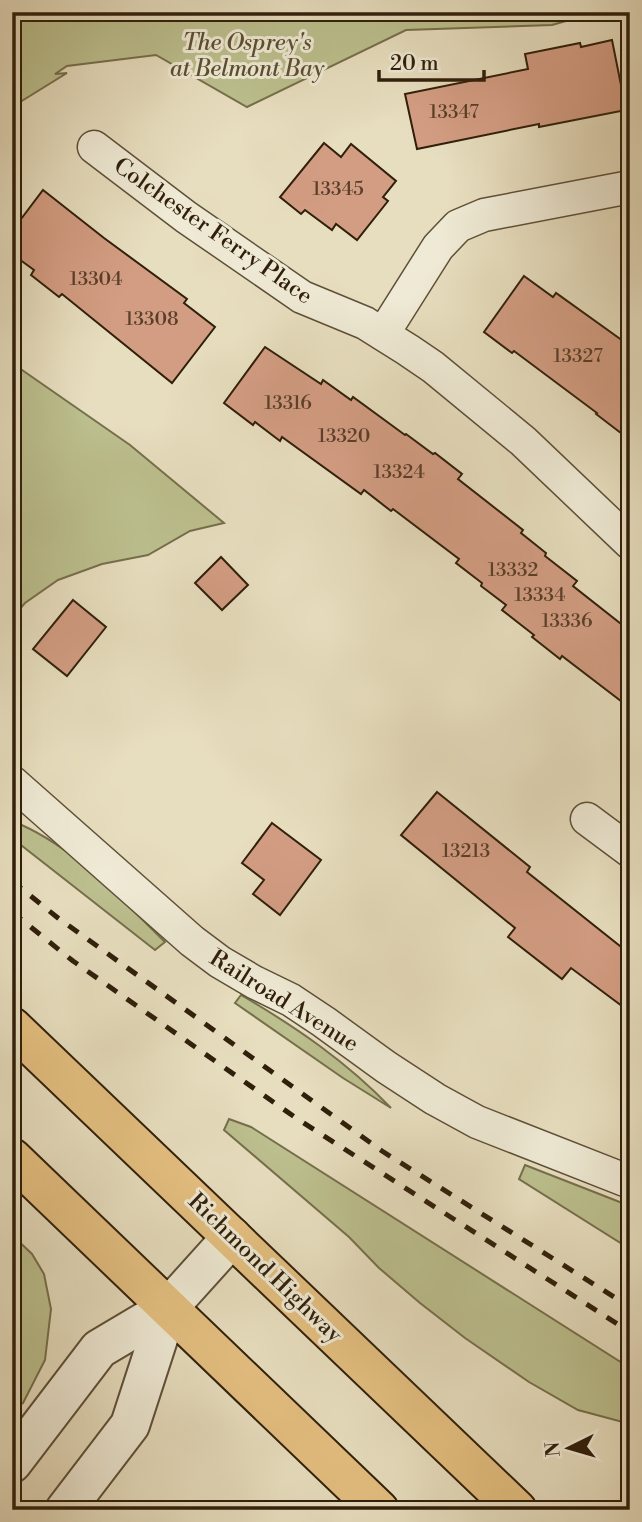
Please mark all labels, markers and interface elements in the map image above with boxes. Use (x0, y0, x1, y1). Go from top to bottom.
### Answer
park label: The Osprey's at Belmont Bay (170, 29, 325, 83)
scale bar (379, 38, 484, 82)
text: 20 m (390, 51, 439, 77)
house number: 13347 (429, 100, 479, 124)
street label: Colchester Ferry Place (108, 152, 318, 310)
house number: 13345 (312, 177, 364, 201)
house number: 13304 (69, 267, 123, 291)
house number: 13308 (125, 307, 179, 331)
house number: 13327 (553, 344, 603, 368)
house number: 13316 (264, 391, 312, 415)
house number: 13320 (318, 424, 370, 448)
house number: 13324 (373, 460, 425, 484)
house number: 13332 (488, 558, 538, 582)
house number: 13334 (514, 583, 566, 607)
house number: 13336 (541, 609, 593, 633)
house number: 13213 (442, 839, 490, 863)
street label: Railroad Avenue (204, 944, 364, 1058)
street label: Richmond Highway (182, 1187, 348, 1349)
north arrow (534, 1414, 604, 1484)
text: N (540, 1441, 566, 1458)

